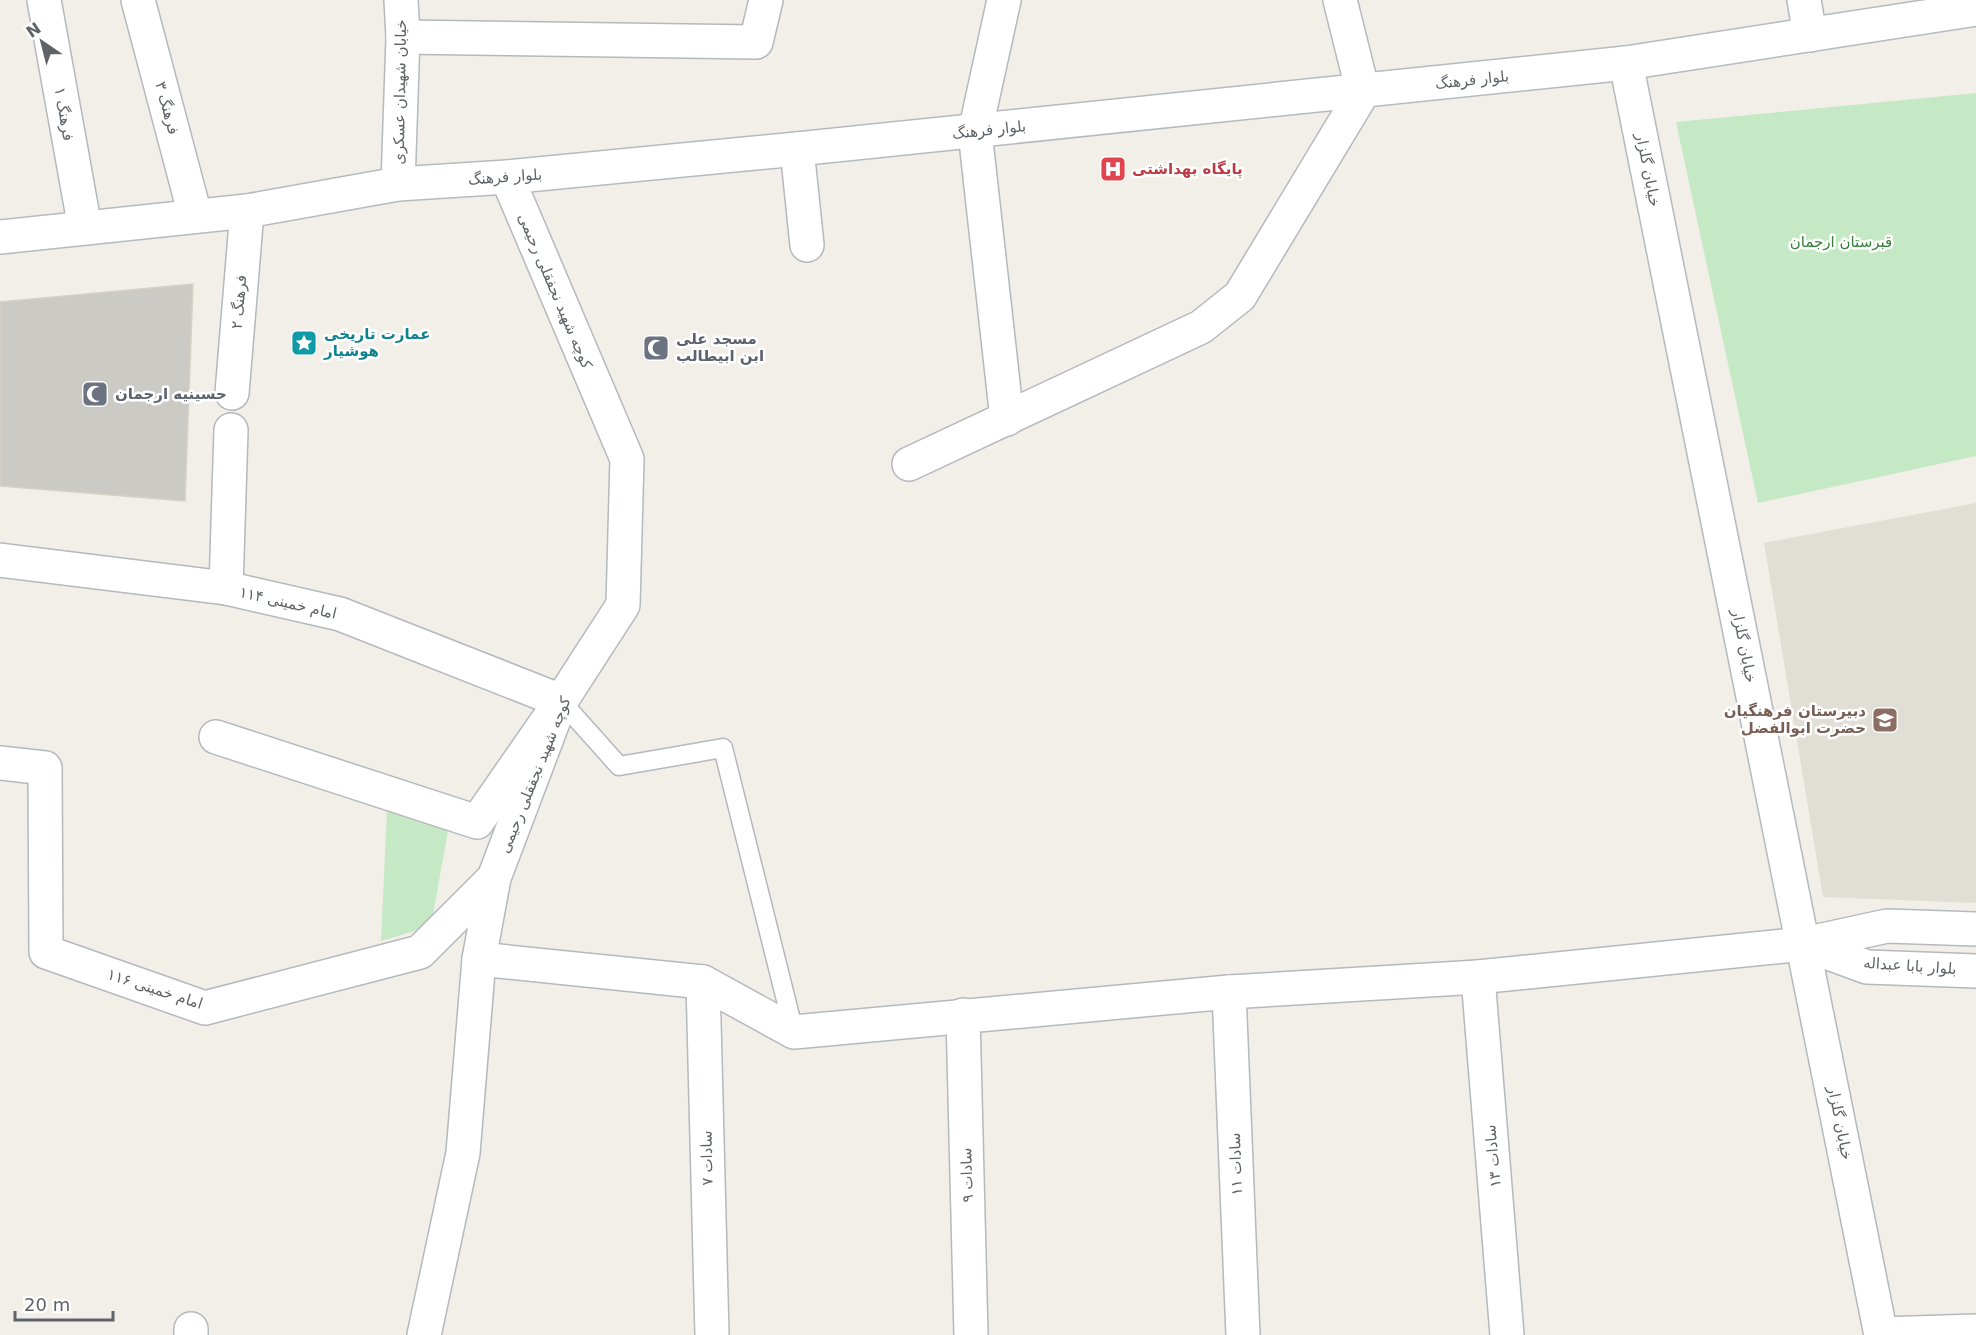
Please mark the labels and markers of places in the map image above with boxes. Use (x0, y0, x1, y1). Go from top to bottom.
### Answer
hospital icon: پایگاه بهداشتی (1098, 154, 1128, 184)
place label: پایگاه بهداشتی (1132, 160, 1243, 179)
place label: عمارت تاریخی هوشیار (323, 325, 430, 360)
place icon: عمارت تاریخی هوشیار (289, 328, 319, 358)
place label: مسجد علی ابن ابیطالب (676, 330, 764, 365)
mosque icon: مسجد علی ابن ابیطالب (641, 333, 671, 363)
mosque icon: حسینیه ارجمان (80, 379, 110, 409)
place label: حسینیه ارجمان (115, 385, 227, 403)
place label: دبیرستان فرهنگیان حضرت ابوالفضل (1724, 702, 1866, 737)
school or university icon: دبیرستان فرهنگیان حضرت ابوالفضل (1870, 705, 1900, 735)

